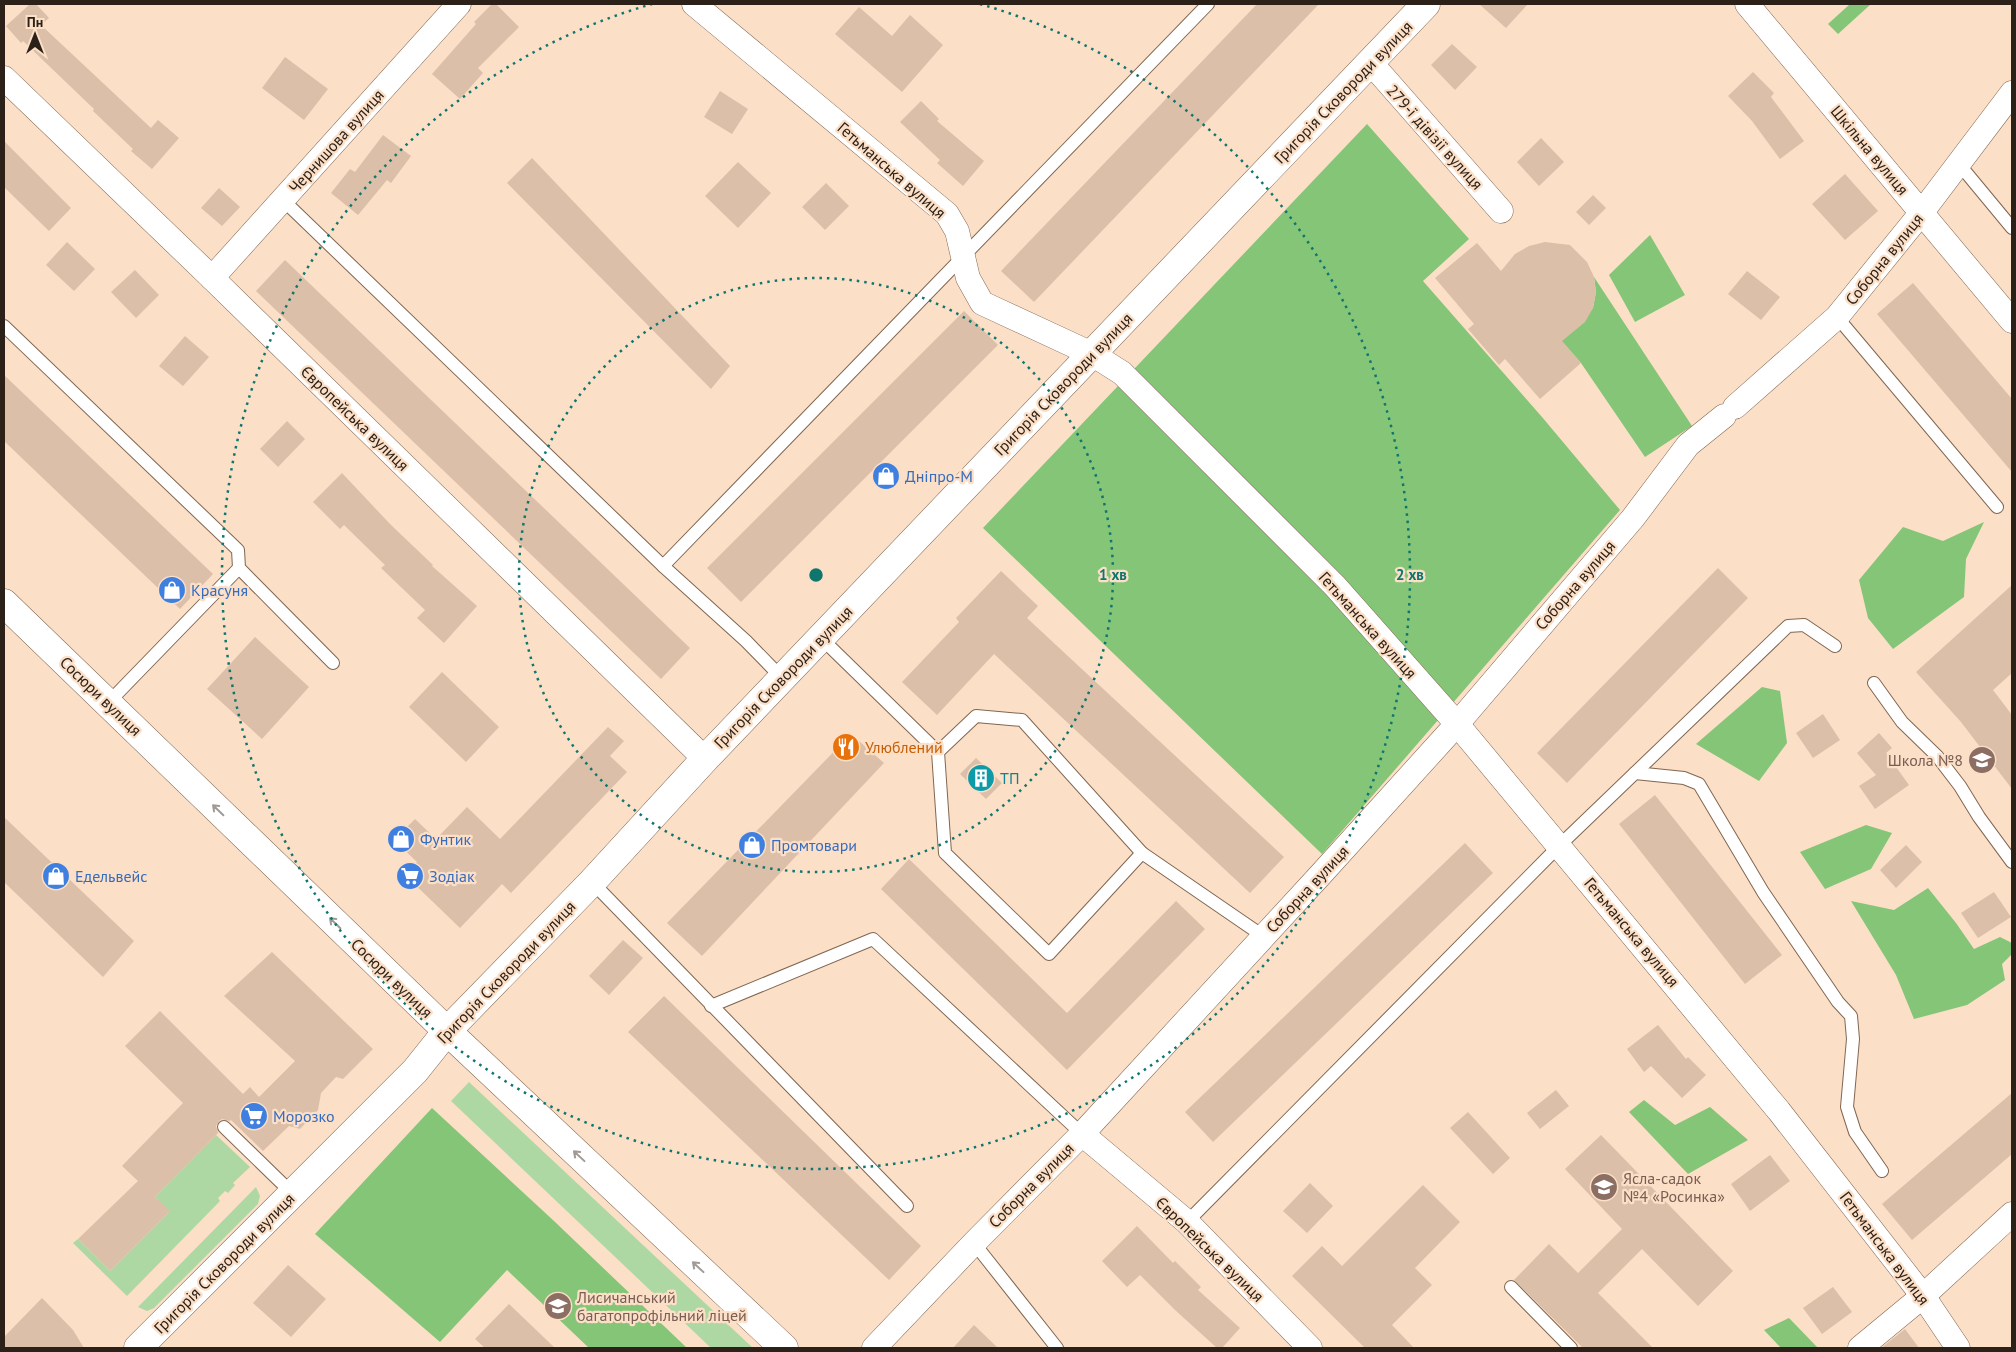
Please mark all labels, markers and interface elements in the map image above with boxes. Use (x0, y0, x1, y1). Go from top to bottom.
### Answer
north arrow (10, 10, 60, 60)
text: Пн (27, 13, 43, 31)
street label: Григорія Сковороди вулиця (1270, 16, 1416, 168)
street label: 279-ї дівізії вулиця (1383, 80, 1487, 194)
street label: Чернишова вулиця (284, 85, 388, 197)
street label: Шкільна вулиця (1827, 101, 1913, 199)
street label: Гетьманська вулиця (834, 118, 950, 222)
street label: Соборна вулиця (1841, 209, 1927, 309)
street label: Григорія Сковороди вулиця (990, 308, 1136, 460)
street label: Європейська вулиця (297, 361, 413, 475)
shop icon: Днiпро-М (871, 461, 901, 491)
place label: Днiпро-М (905, 466, 973, 486)
street label: Соборна вулиця (1531, 536, 1619, 634)
text: 1 хв (1099, 565, 1127, 584)
text: 2 хв (1396, 565, 1424, 584)
centre of rings (807, 566, 825, 584)
street label: Гетьманська вулиця (1315, 567, 1421, 683)
shop icon: Красуня (157, 575, 187, 605)
place label: Красуня (191, 580, 248, 600)
street label: Григорія Сковороди вулиця (710, 601, 856, 753)
street label: Сосюри вулиця (56, 652, 146, 740)
restaurant icon: Улюблений (831, 732, 861, 762)
place label: Улюблений (865, 737, 943, 757)
school or university icon: Школа №8 (1967, 745, 1997, 775)
place label: Школа №8 (1888, 750, 1963, 770)
building icon: ТП (966, 763, 996, 793)
place label: ТП (1000, 768, 1019, 788)
one-way arrow (212, 804, 224, 816)
shop icon: Фунтик (386, 824, 416, 854)
place label: Фунтик (420, 829, 471, 849)
shop icon: Промтовари (737, 830, 767, 860)
place label: Промтовари (771, 835, 857, 855)
street label: Соборна вулиця (1261, 841, 1353, 937)
shop icon: Едельвейс (41, 861, 71, 891)
supermarket icon: Зодіак (395, 861, 425, 891)
place label: Едельвейс (75, 866, 148, 886)
place label: Зодіак (429, 866, 475, 886)
street label: Гетьманська вулиця (1580, 873, 1684, 991)
street label: Григорія Сковороди вулиця (433, 896, 579, 1048)
one-way arrow (329, 917, 341, 929)
street label: Сосюри вулиця (347, 934, 437, 1022)
supermarket icon: Морозко (239, 1101, 269, 1131)
place label: Морозко (273, 1106, 335, 1126)
street label: Соборна вулиця (984, 1138, 1078, 1232)
one-way arrow (573, 1150, 586, 1162)
place label: Ясла-садок №4 «Росинка» (1623, 1168, 1725, 1206)
school or university icon: Ясла-садок №4 «Росинка» (1589, 1172, 1619, 1202)
street label: Гетьманська вулиця (1836, 1187, 1934, 1309)
street label: Григорія Сковороди вулиця (150, 1189, 298, 1337)
street label: Європейська вулиця (1152, 1192, 1268, 1306)
one-way arrow (691, 1261, 704, 1273)
place label: Лисичанський багатопрофільний ліцей (576, 1287, 747, 1325)
school or university icon: Лисичанський багатопрофільний ліцей (543, 1291, 573, 1321)

